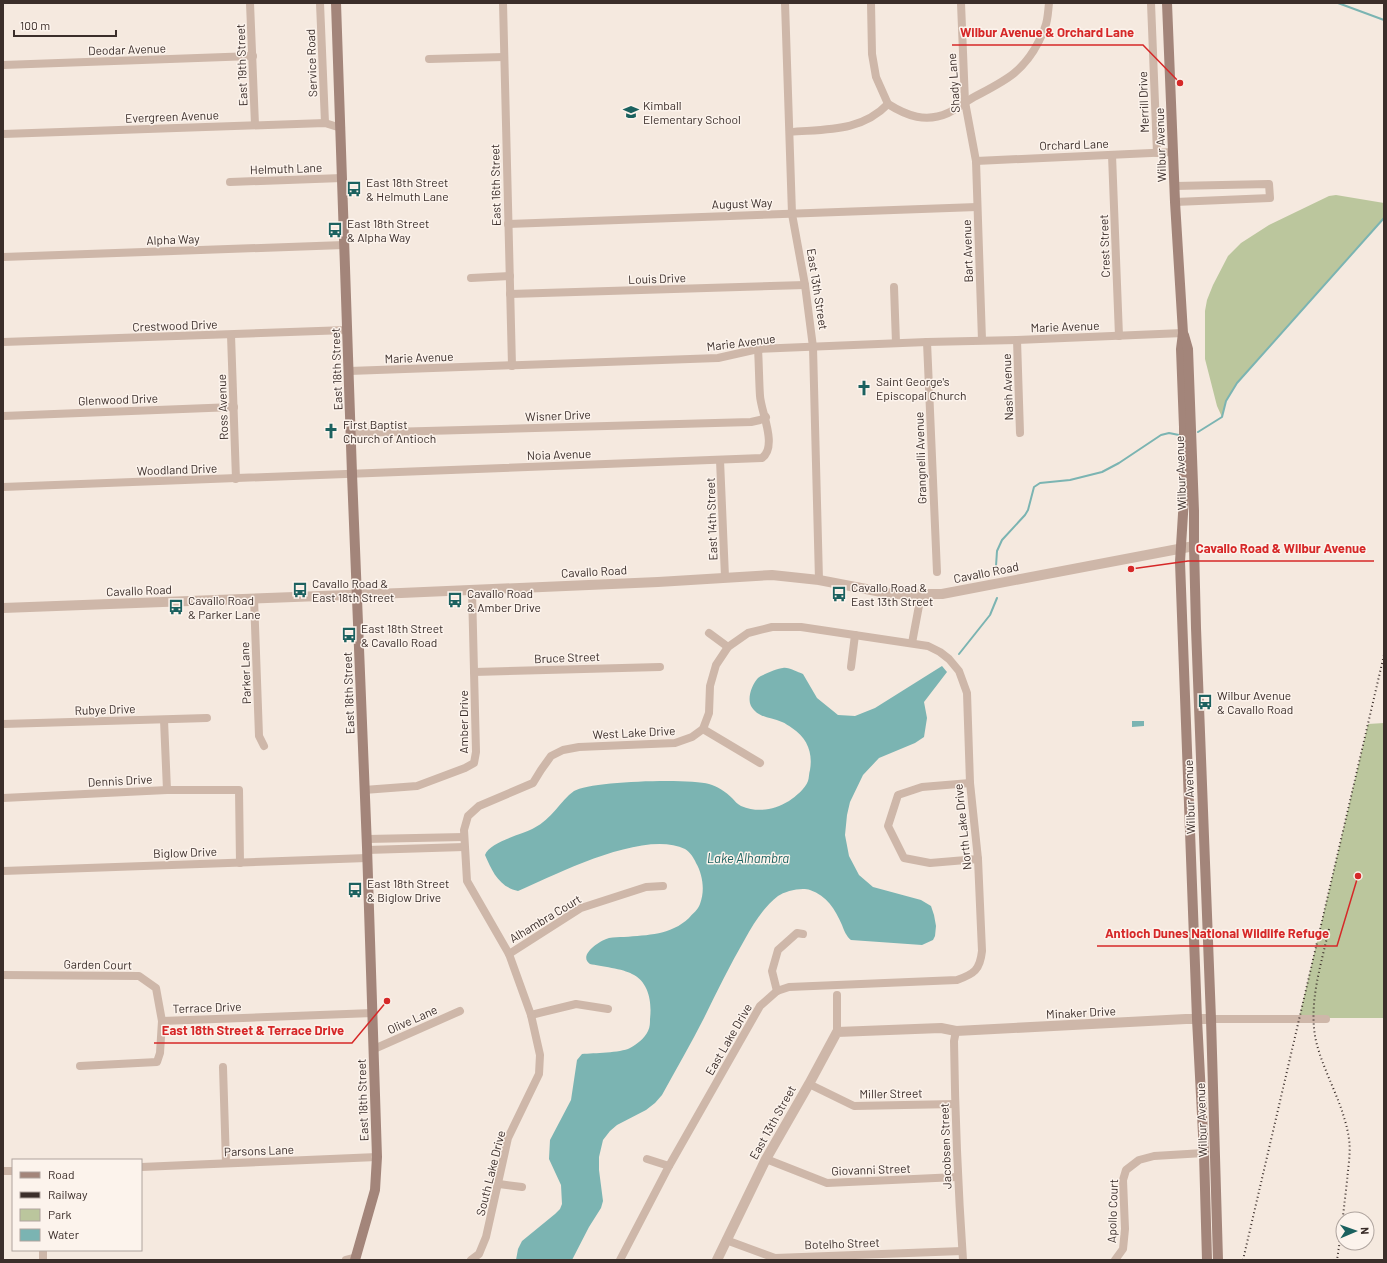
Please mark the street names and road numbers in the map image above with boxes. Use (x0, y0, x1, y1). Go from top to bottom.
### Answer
street label: East 19th Street (233, 24, 249, 106)
street label: Service Road (303, 29, 319, 97)
street label: Deodar Avenue (88, 41, 166, 57)
street label: Shady Lane (944, 53, 962, 113)
street label: Merrill Drive (1135, 71, 1151, 133)
street label: Evergreen Avenue (125, 107, 219, 125)
street label: Wilbur Avenue (1152, 108, 1168, 182)
street label: Orchard Lane (1039, 136, 1109, 152)
street label: East 16th Street (487, 144, 503, 226)
street label: Helmuth Lane (250, 160, 322, 176)
street label: August Way (711, 195, 773, 211)
street label: Crest Street (1096, 214, 1112, 278)
street label: Bart Avenue (959, 219, 975, 283)
street label: Alpha Way (146, 231, 200, 247)
street label: East 13th Street (805, 247, 831, 331)
street label: Louis Drive (628, 270, 686, 286)
street label: Crestwood Drive (132, 317, 218, 333)
street label: Marie Avenue (1030, 318, 1100, 334)
street label: East 18th Street (328, 328, 344, 410)
street label: Marie Avenue (706, 331, 776, 353)
street label: Marie Avenue (384, 349, 454, 365)
street label: Nash Avenue (999, 353, 1015, 421)
street label: Ross Avenue (214, 374, 230, 440)
street label: Glenwood Drive (78, 391, 158, 407)
street label: Wisner Drive (525, 407, 591, 423)
street label: Grangnelli Avenue (911, 411, 929, 505)
street label: Wilbur Avenue (1172, 436, 1188, 510)
street label: Noia Avenue (527, 446, 591, 462)
street label: Woodland Drive (137, 461, 217, 477)
street label: East 14th Street (703, 477, 719, 561)
street label: Cavallo Road (952, 559, 1020, 585)
street label: Cavallo Road (561, 562, 627, 580)
street label: Cavallo Road (106, 582, 172, 598)
street label: Parker Lane (237, 642, 253, 704)
street label: Bruce Street (534, 649, 600, 665)
street label: East 18th Street (340, 652, 356, 734)
street label: Amber Drive (456, 690, 470, 754)
street label: Rubye Drive (74, 701, 136, 717)
street label: West Lake Drive (592, 723, 676, 741)
street label: Wilbur Avenue (1181, 760, 1197, 834)
street label: Dennis Drive (87, 771, 153, 789)
street label: North Lake Drive (951, 783, 973, 871)
street label: Biglow Drive (153, 844, 217, 860)
street label: Alhambra Court (507, 891, 583, 945)
street label: Garden Court (64, 956, 132, 972)
street label: Terrace Drive (172, 999, 242, 1015)
street label: East Lake Drive (702, 1001, 754, 1077)
street label: Olive Lane (385, 1002, 439, 1036)
street label: Minaker Drive (1046, 1003, 1116, 1021)
street label: East 18th Street (354, 1059, 370, 1141)
street label: East 13th Street (746, 1083, 798, 1161)
street label: Wilbur Avenue (1193, 1083, 1209, 1157)
street label: Miller Street (859, 1085, 923, 1101)
street label: Jacobsen Street (937, 1103, 953, 1189)
street label: South Lake Drive (473, 1129, 507, 1217)
street label: Parsons Lane (224, 1142, 294, 1158)
street label: Giovanni Street (831, 1161, 911, 1177)
street label: Apollo Court (1104, 1179, 1120, 1243)
street label: Botelho Street (804, 1235, 880, 1251)

